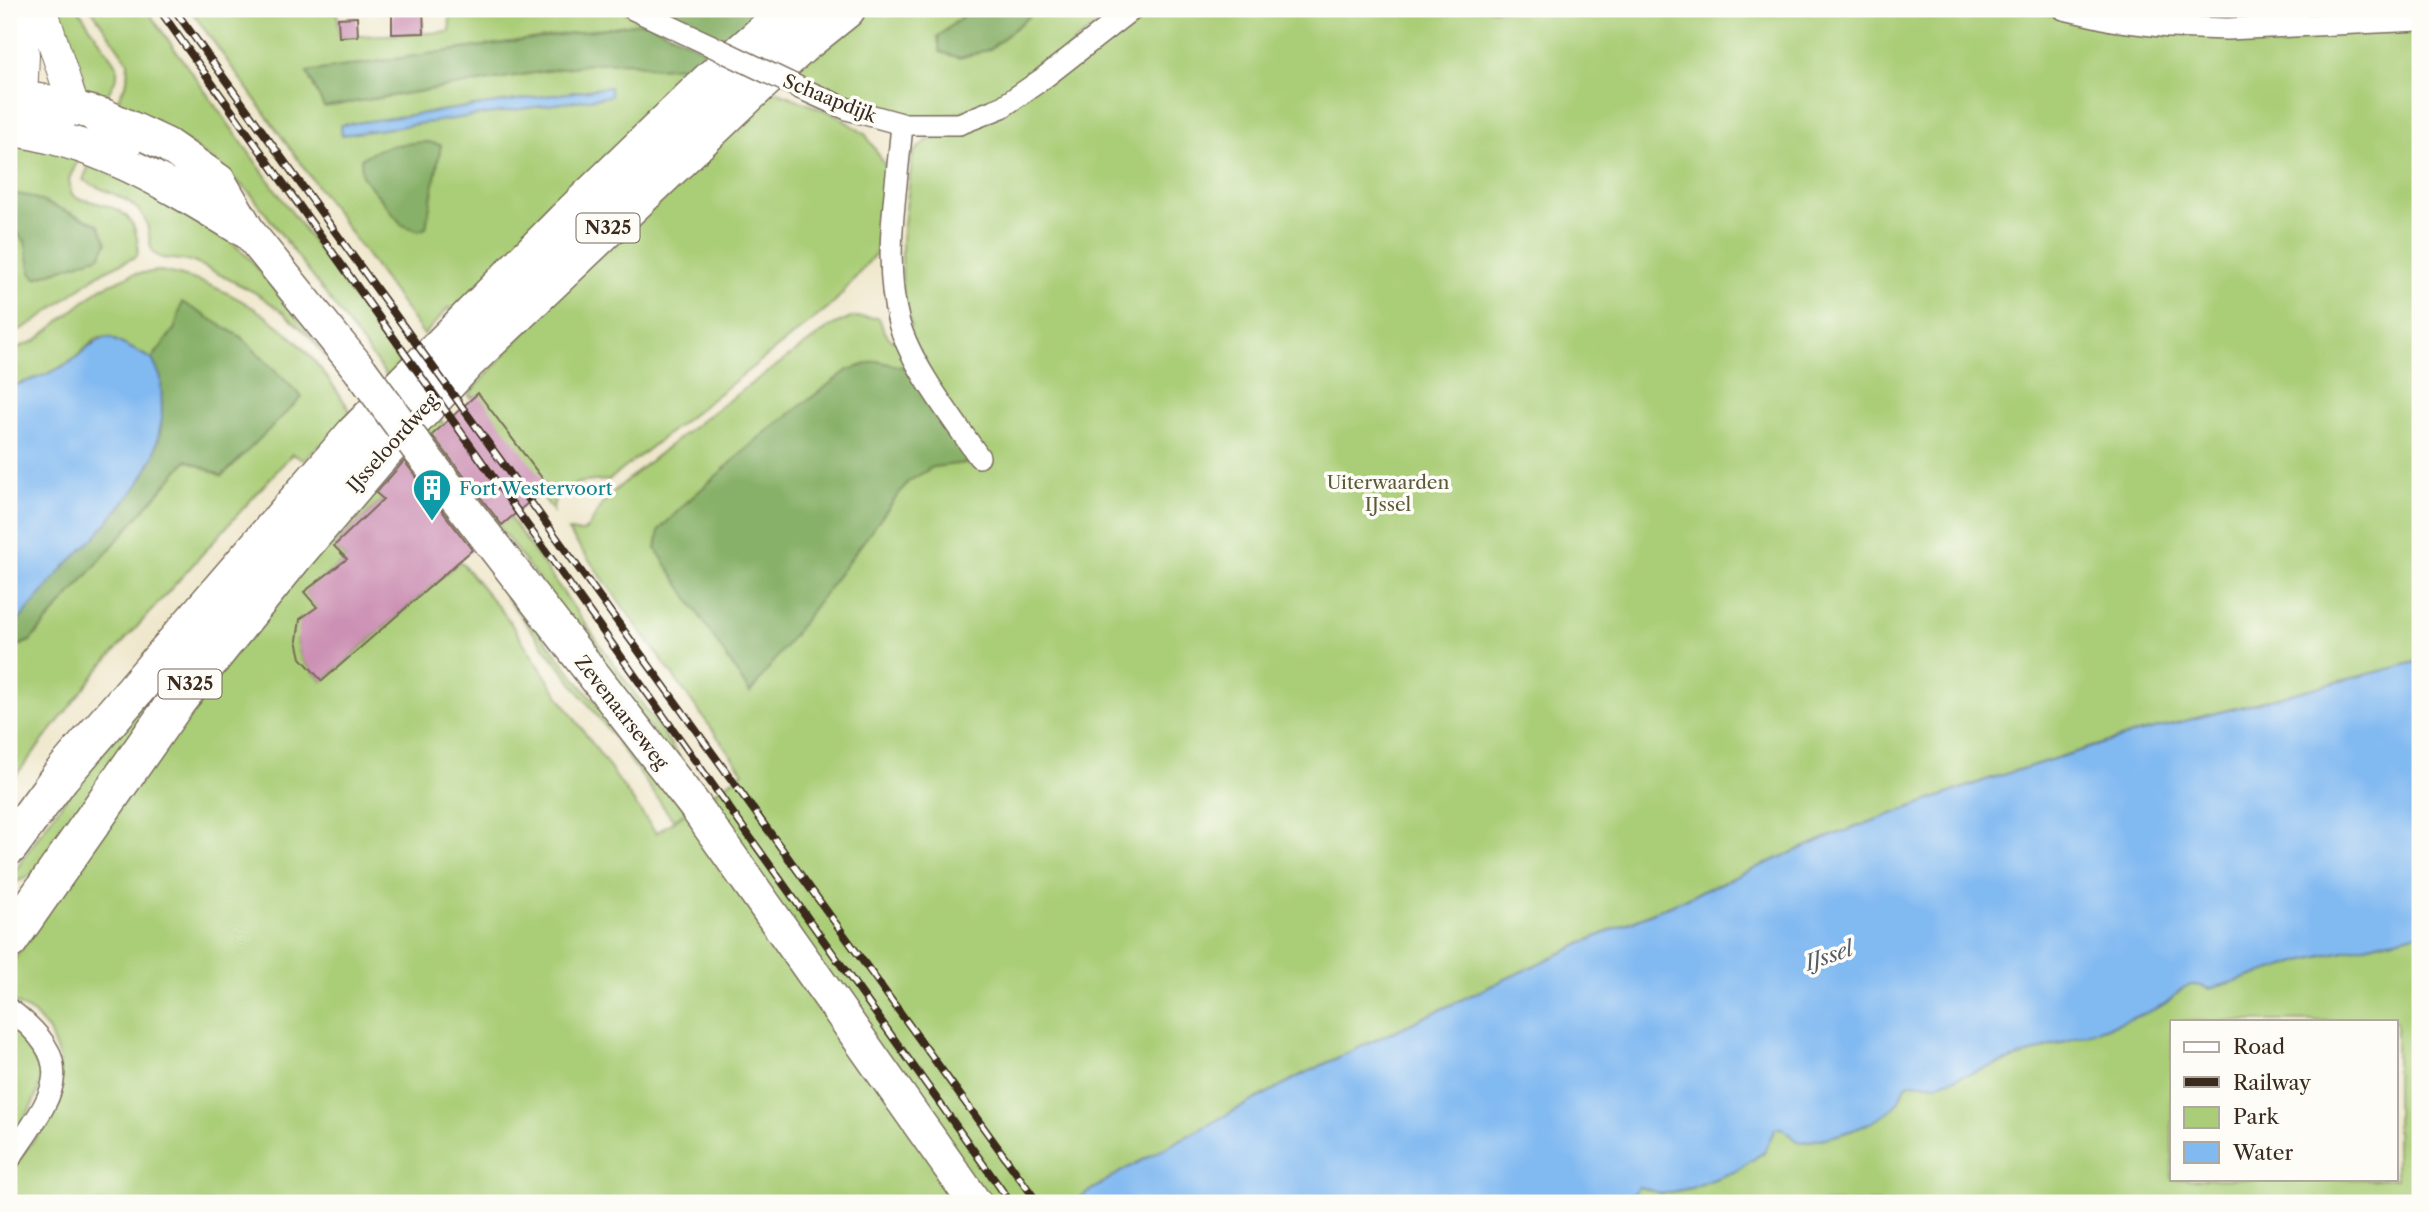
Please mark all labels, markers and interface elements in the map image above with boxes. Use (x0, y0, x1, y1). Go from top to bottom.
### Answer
street label: Schaapdijk (780, 69, 881, 128)
road number: N325 (576, 213, 640, 242)
street label: IJsseloordweg (342, 389, 443, 497)
building icon: Fort Westervoort (411, 467, 453, 522)
park label: Uiterwaarden IJssel (1327, 471, 1449, 516)
place label: Fort Westervoort (459, 477, 613, 500)
street label: Zevenaarseweg (570, 651, 674, 775)
road number: N325 (158, 670, 222, 698)
water label: IJssel (1800, 935, 1858, 976)
legend (2170, 1020, 2398, 1180)
text: Road (2233, 1034, 2285, 1059)
text: Railway (2233, 1070, 2311, 1095)
text: Park (2233, 1104, 2279, 1129)
text: Water (2232, 1140, 2293, 1165)

